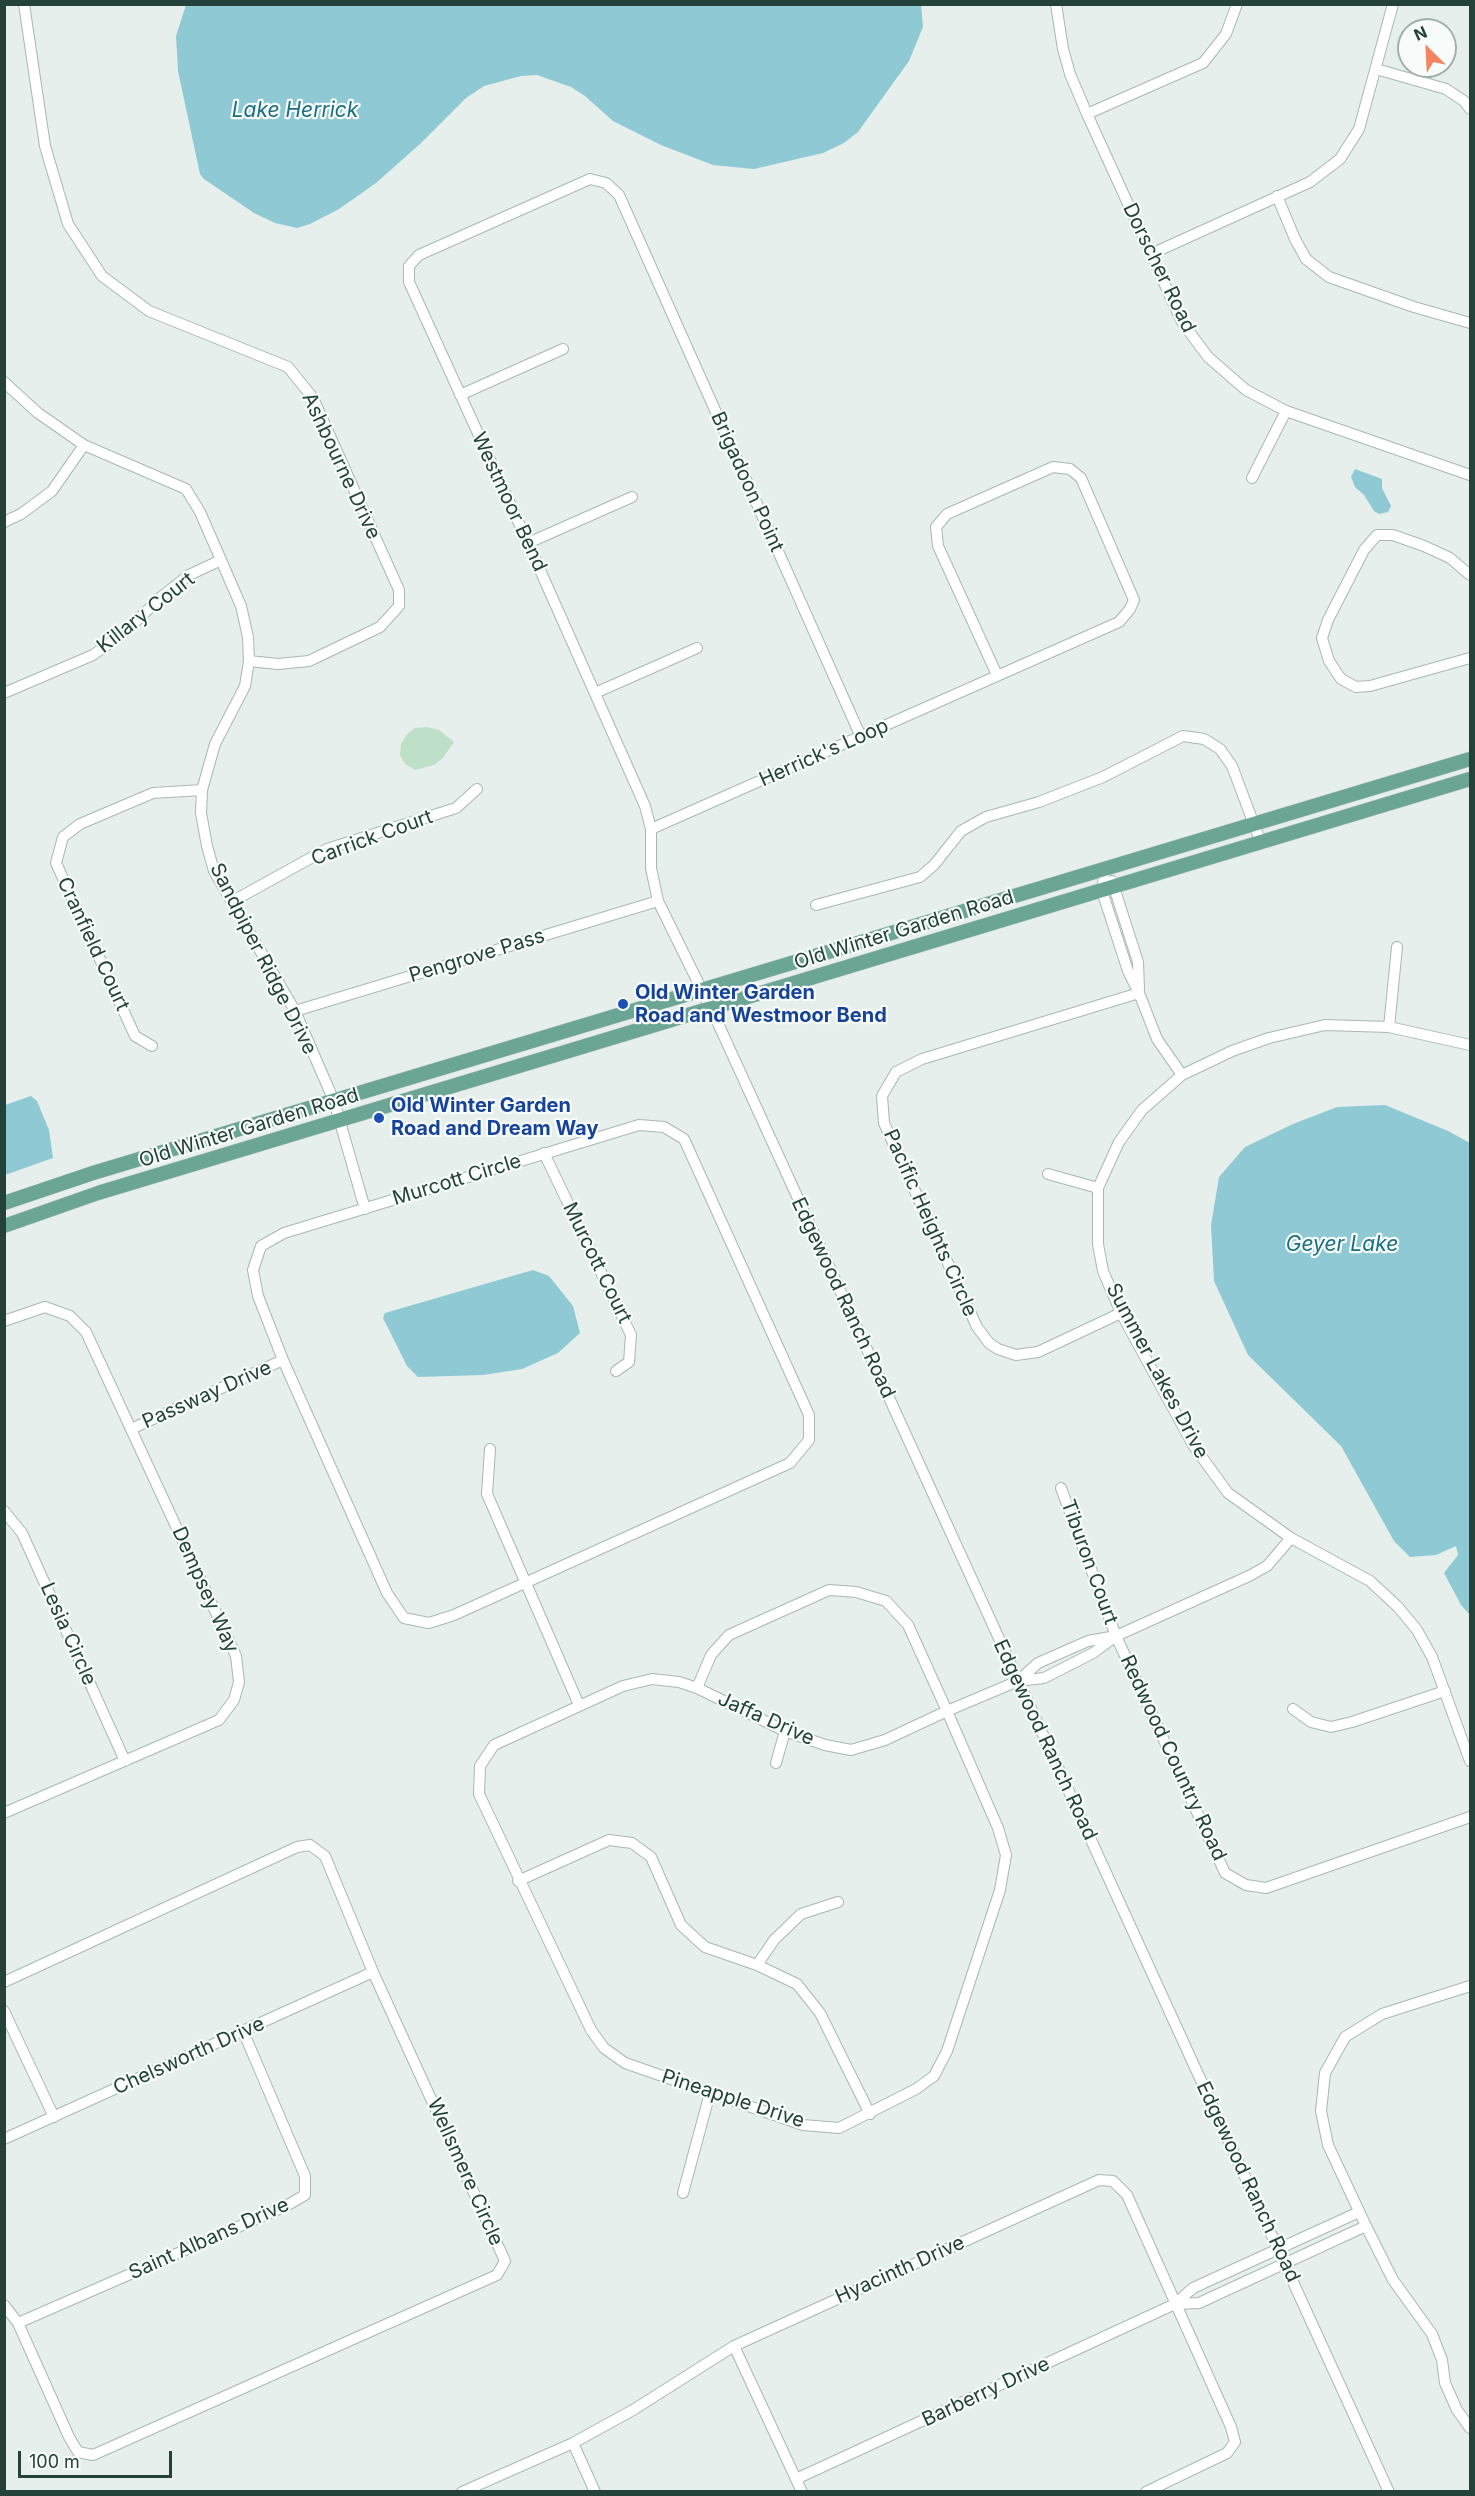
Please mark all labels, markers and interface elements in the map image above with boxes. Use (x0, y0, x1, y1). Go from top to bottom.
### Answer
north arrow (1397, 18, 1457, 78)
text: N (1411, 22, 1430, 45)
water label: Lake Herrick (232, 98, 358, 124)
street label: Dorscher Road (1117, 199, 1201, 337)
street label: Ashbourne Drive (297, 389, 385, 543)
street label: Brigadoon Point (705, 408, 789, 556)
street label: Westmoor Bend (466, 429, 552, 575)
street label: Killary Court (93, 568, 199, 658)
street label: Herrick's Loop (756, 714, 892, 792)
street label: Carrick Court (308, 805, 436, 871)
street label: Sandpiper Ridge Drive (204, 859, 322, 1059)
street label: Cranfield Court (52, 873, 134, 1015)
street label: Old Winter Garden Road (791, 885, 1017, 975)
street label: Pengrove Pass (406, 924, 548, 988)
place label: Old Winter Garden Road and Westmoor Bend (635, 981, 887, 1028)
marker: Old Winter Garden Road and Westmoor Bend (616, 997, 630, 1011)
street label: Old Winter Garden Road (136, 1083, 362, 1173)
place label: Old Winter Garden Road and Dream Way (391, 1094, 598, 1141)
marker: Old Winter Garden Road and Dream Way (372, 1111, 386, 1125)
street label: Pacific Heights Circle (878, 1126, 982, 1320)
street label: Murcott Circle (390, 1149, 524, 1211)
street label: Edgewood Ranch Road (786, 1194, 900, 1402)
street label: Murcott Court (557, 1199, 637, 1327)
water label: Geyer Lake (1286, 1232, 1398, 1258)
street label: Summer Lakes Drive (1101, 1279, 1213, 1463)
street label: Passway Drive (139, 1356, 275, 1434)
street label: Tiburon Court (1055, 1496, 1123, 1628)
street label: Dempsey Way (166, 1523, 244, 1657)
street label: Lesia Circle (35, 1579, 101, 1689)
street label: Edgewood Ranch Road (988, 1636, 1102, 1844)
street label: Redwood Country Road (1115, 1651, 1231, 1865)
street label: Jaffa Drive (714, 1687, 818, 1751)
street label: Chelsworth Drive (110, 2012, 268, 2100)
street label: Pineapple Drive (659, 2065, 807, 2133)
street label: Edgewood Ranch Road (1191, 2078, 1305, 2286)
street label: Wellsmere Circle (422, 2095, 508, 2249)
street label: Saint Albans Drive (125, 2193, 293, 2285)
street label: Hyacinth Drive (832, 2231, 968, 2309)
street label: Barberry Drive (918, 2352, 1054, 2432)
scale bar (21, 2439, 176, 2477)
text: 100 m (29, 2451, 80, 2472)

